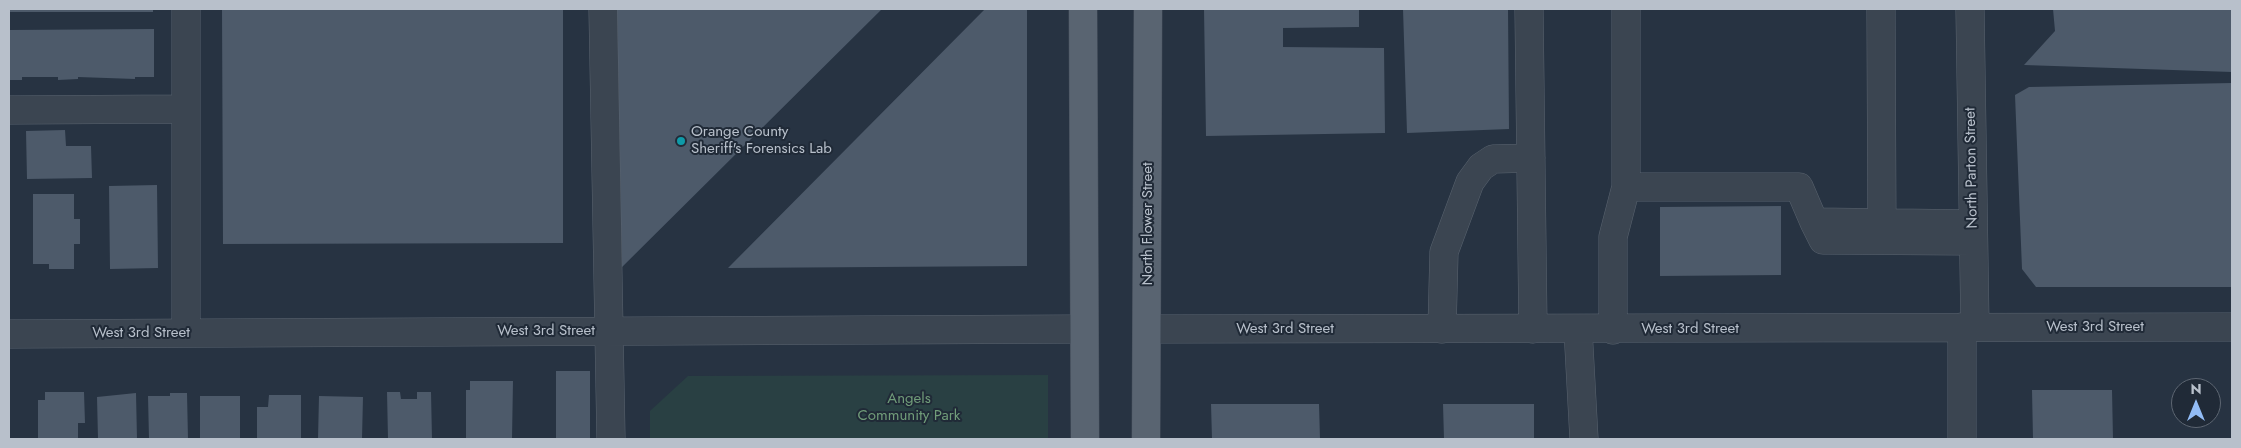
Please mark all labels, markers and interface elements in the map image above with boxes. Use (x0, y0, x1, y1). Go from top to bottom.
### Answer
street label: North Parton Street (1962, 107, 1982, 229)
place label: Orange County Sheriff's Forensics Lab (691, 123, 832, 158)
marker: Orange County Sheriff's Forensics Lab (675, 135, 687, 147)
street label: North Flower Street (1139, 163, 1157, 285)
street label: West 3rd Street (2046, 318, 2144, 336)
street label: West 3rd Street (1236, 320, 1334, 338)
street label: West 3rd Street (1641, 320, 1739, 338)
street label: West 3rd Street (497, 322, 595, 340)
street label: West 3rd Street (92, 324, 190, 342)
north arrow (2171, 378, 2221, 428)
text: N (2190, 379, 2202, 399)
park label: Angels Community Park (858, 390, 960, 425)

